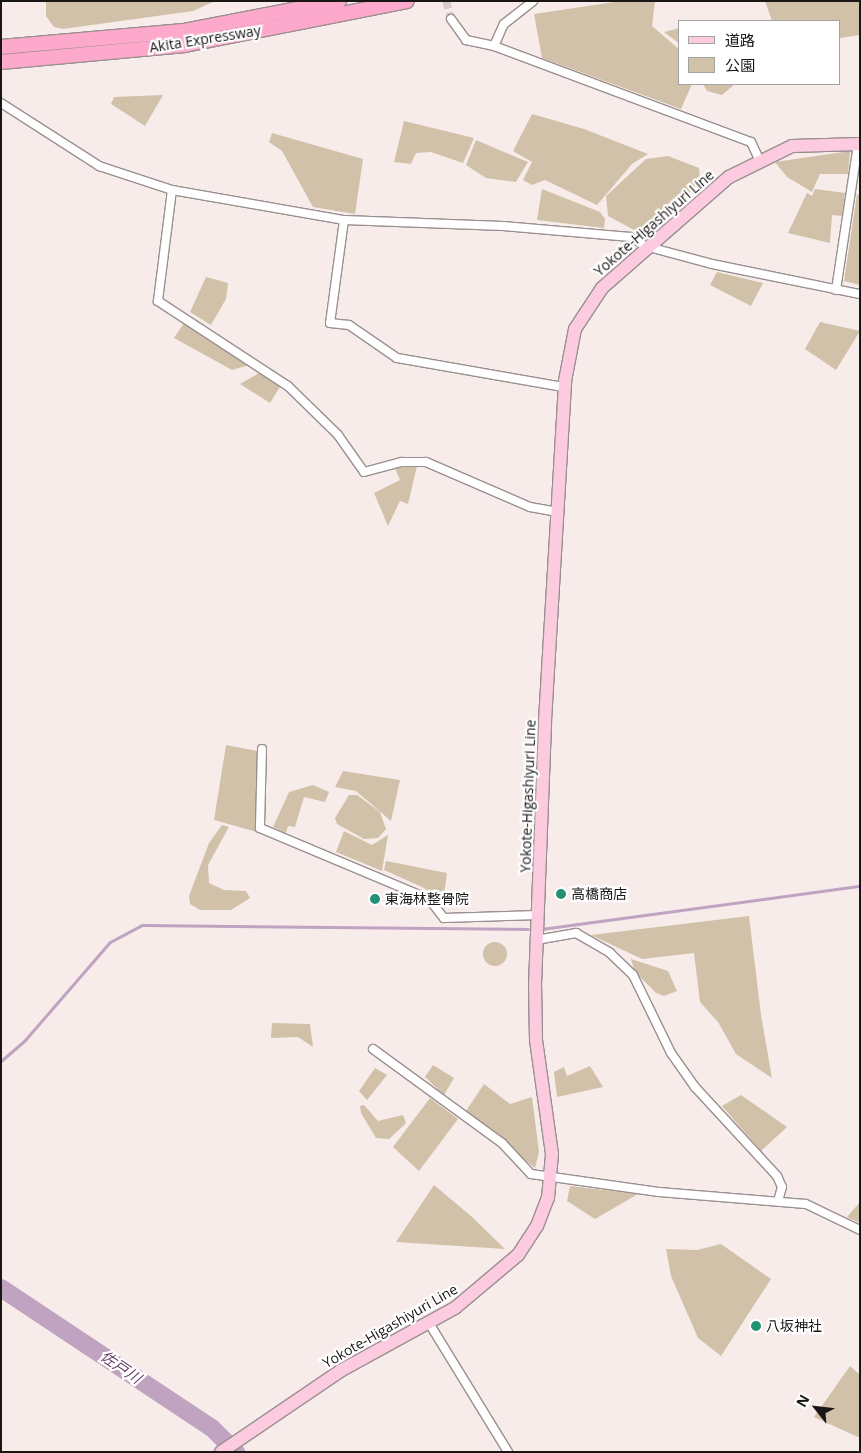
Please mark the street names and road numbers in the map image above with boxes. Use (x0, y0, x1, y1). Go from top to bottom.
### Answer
street label: Akita Expressway (148, 22, 262, 56)
street label: Yokote-Higashiyuri Line (591, 166, 717, 280)
street label: Yokote-Higashiyuri Line (517, 719, 539, 873)
street label: Yokote-Higashiyuri Line (319, 1280, 461, 1372)

